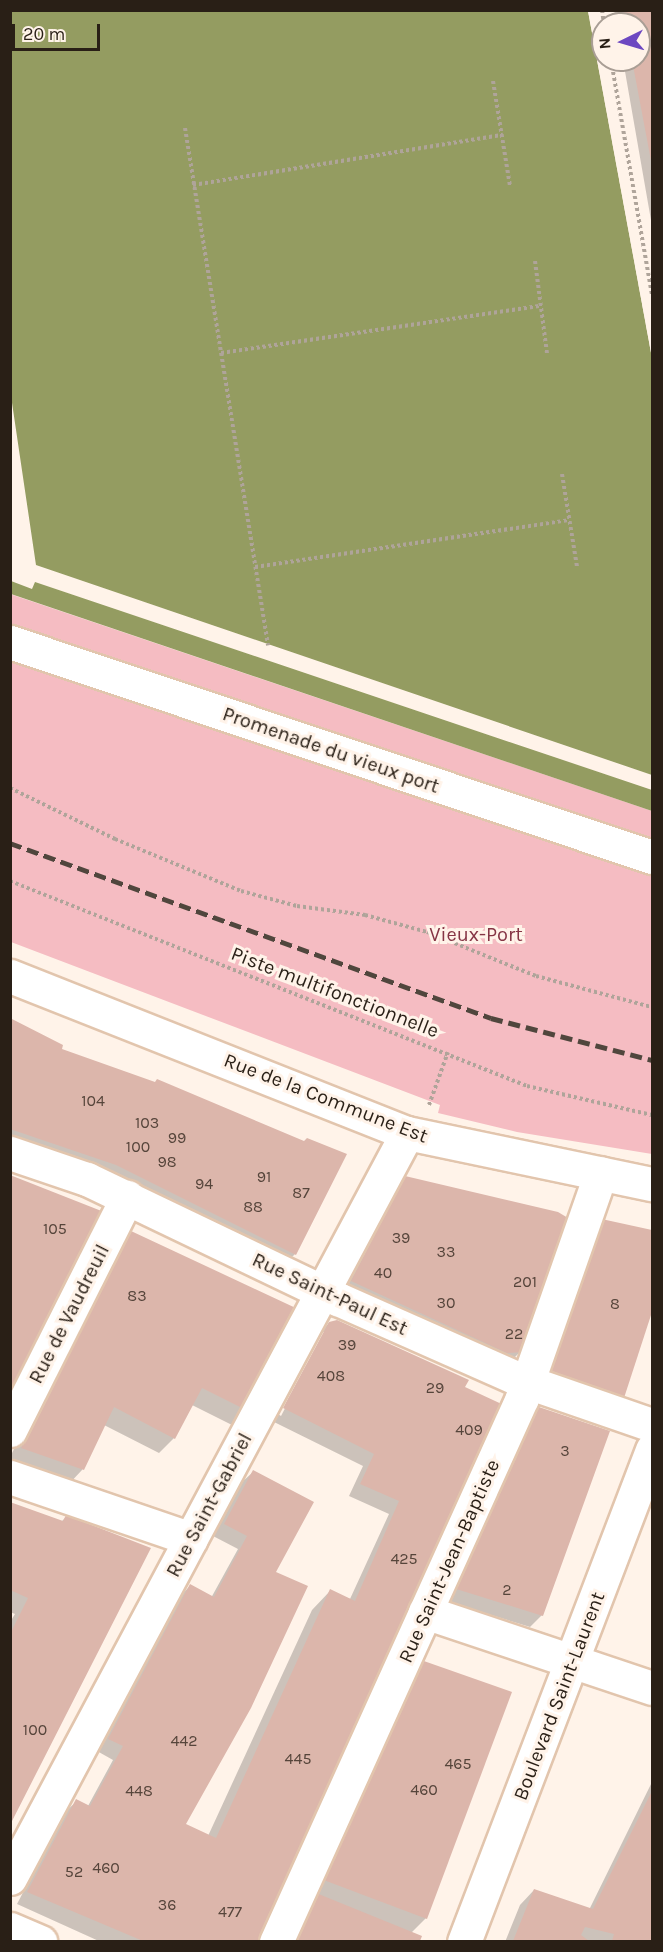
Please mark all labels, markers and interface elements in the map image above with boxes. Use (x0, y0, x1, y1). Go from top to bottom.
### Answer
scale bar (15, 12, 104, 50)
north arrow (591, 12, 651, 72)
text: 20 m (23, 23, 65, 45)
text: N (595, 37, 615, 50)
street label: Promenade du vieux port (219, 702, 443, 798)
park label: Vieux-Port (429, 922, 523, 946)
street label: Piste multifonctionnelle (228, 941, 442, 1043)
street label: Rue de la Commune Est (221, 1048, 431, 1148)
house number: 104 (81, 1091, 105, 1111)
house number: 103 (135, 1113, 159, 1133)
house number: 99 (168, 1128, 186, 1148)
house number: 100 (126, 1137, 150, 1157)
house number: 98 (157, 1152, 177, 1172)
house number: 91 (257, 1167, 271, 1187)
house number: 94 (195, 1174, 213, 1194)
house number: 87 (292, 1183, 310, 1203)
house number: 88 (243, 1197, 263, 1217)
house number: 105 (43, 1219, 67, 1239)
house number: 39 (392, 1228, 410, 1248)
street label: Rue de Vaudreuil (24, 1240, 114, 1388)
house number: 33 (437, 1242, 455, 1262)
street label: Rue Saint-Paul Est (248, 1247, 412, 1341)
house number: 40 (374, 1263, 392, 1283)
house number: 201 (513, 1272, 537, 1292)
house number: 83 (127, 1286, 147, 1306)
house number: 30 (437, 1293, 455, 1313)
house number: 8 (610, 1294, 620, 1314)
house number: 22 (505, 1324, 523, 1344)
house number: 39 (338, 1335, 356, 1355)
house number: 408 (317, 1366, 345, 1386)
house number: 29 (426, 1378, 444, 1398)
house number: 409 (455, 1420, 483, 1440)
street label: Rue Saint-Gabriel (161, 1429, 257, 1581)
house number: 3 (560, 1441, 570, 1461)
street label: Rue Saint-Jean-Baptiste (393, 1456, 505, 1666)
house number: 425 (390, 1549, 418, 1569)
house number: 2 (502, 1580, 512, 1600)
street label: Boulevard Saint-Laurent (508, 1588, 610, 1804)
house number: 100 (23, 1720, 47, 1740)
house number: 442 (170, 1731, 198, 1751)
house number: 445 (285, 1749, 311, 1769)
house number: 465 (444, 1754, 472, 1774)
house number: 460 (410, 1780, 438, 1800)
house number: 448 (125, 1781, 153, 1801)
house number: 460 (92, 1858, 120, 1878)
house number: 52 (65, 1862, 83, 1882)
house number: 36 (158, 1895, 176, 1915)
house number: 477 (218, 1902, 242, 1922)

